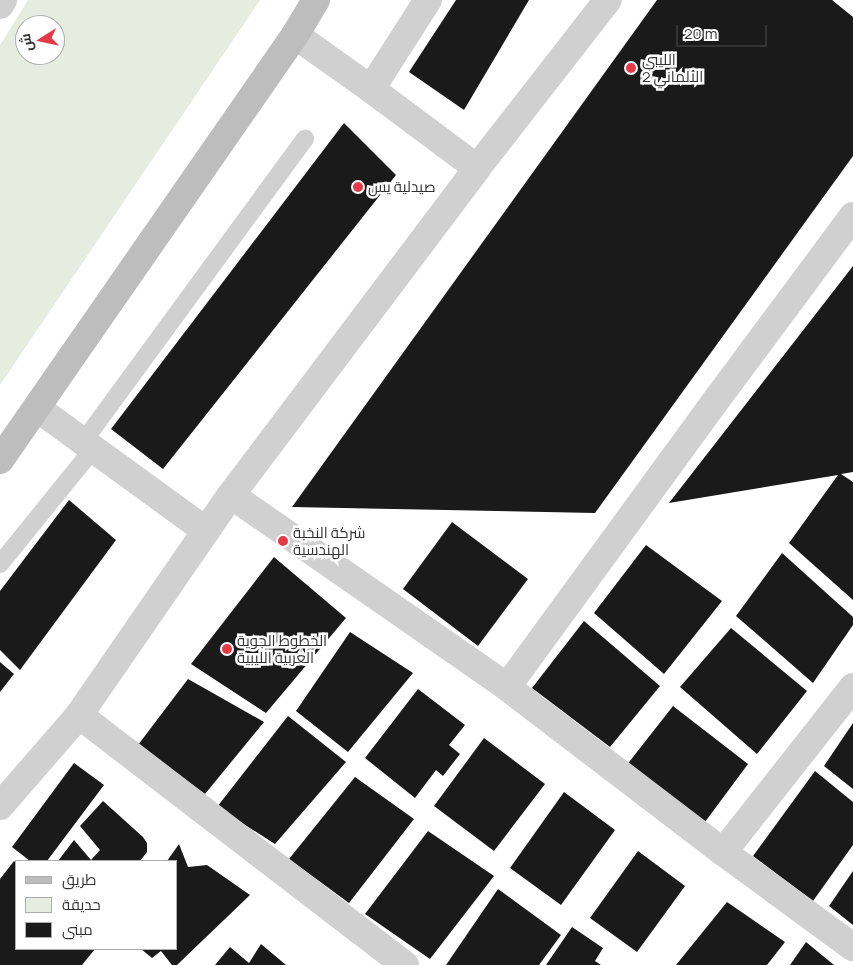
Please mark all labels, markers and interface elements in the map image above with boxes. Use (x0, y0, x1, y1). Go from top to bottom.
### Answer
north arrow (15, 15, 65, 65)
scale bar (678, 15, 769, 47)
text: 20 m (684, 23, 717, 44)
text: ش (15, 32, 37, 53)
place label: الليبي الألماني 2 (642, 50, 703, 85)
marker: الليبي الألماني 2 (624, 61, 638, 75)
place label: صيدلية يس (368, 178, 436, 196)
marker: صيدلية يس (352, 181, 364, 193)
place label: شركة النخبة الهندسية (293, 523, 365, 558)
marker: شركة النخبة الهندسية (277, 535, 289, 547)
place label: الخطوط الجوية العربية الليبية (237, 631, 327, 666)
marker: الخطوط الجوية العربية الليبية (221, 643, 233, 655)
legend (15, 860, 178, 950)
text: طريق (62, 869, 96, 890)
text: حديقة (62, 894, 101, 915)
text: مبنى (62, 919, 93, 940)

